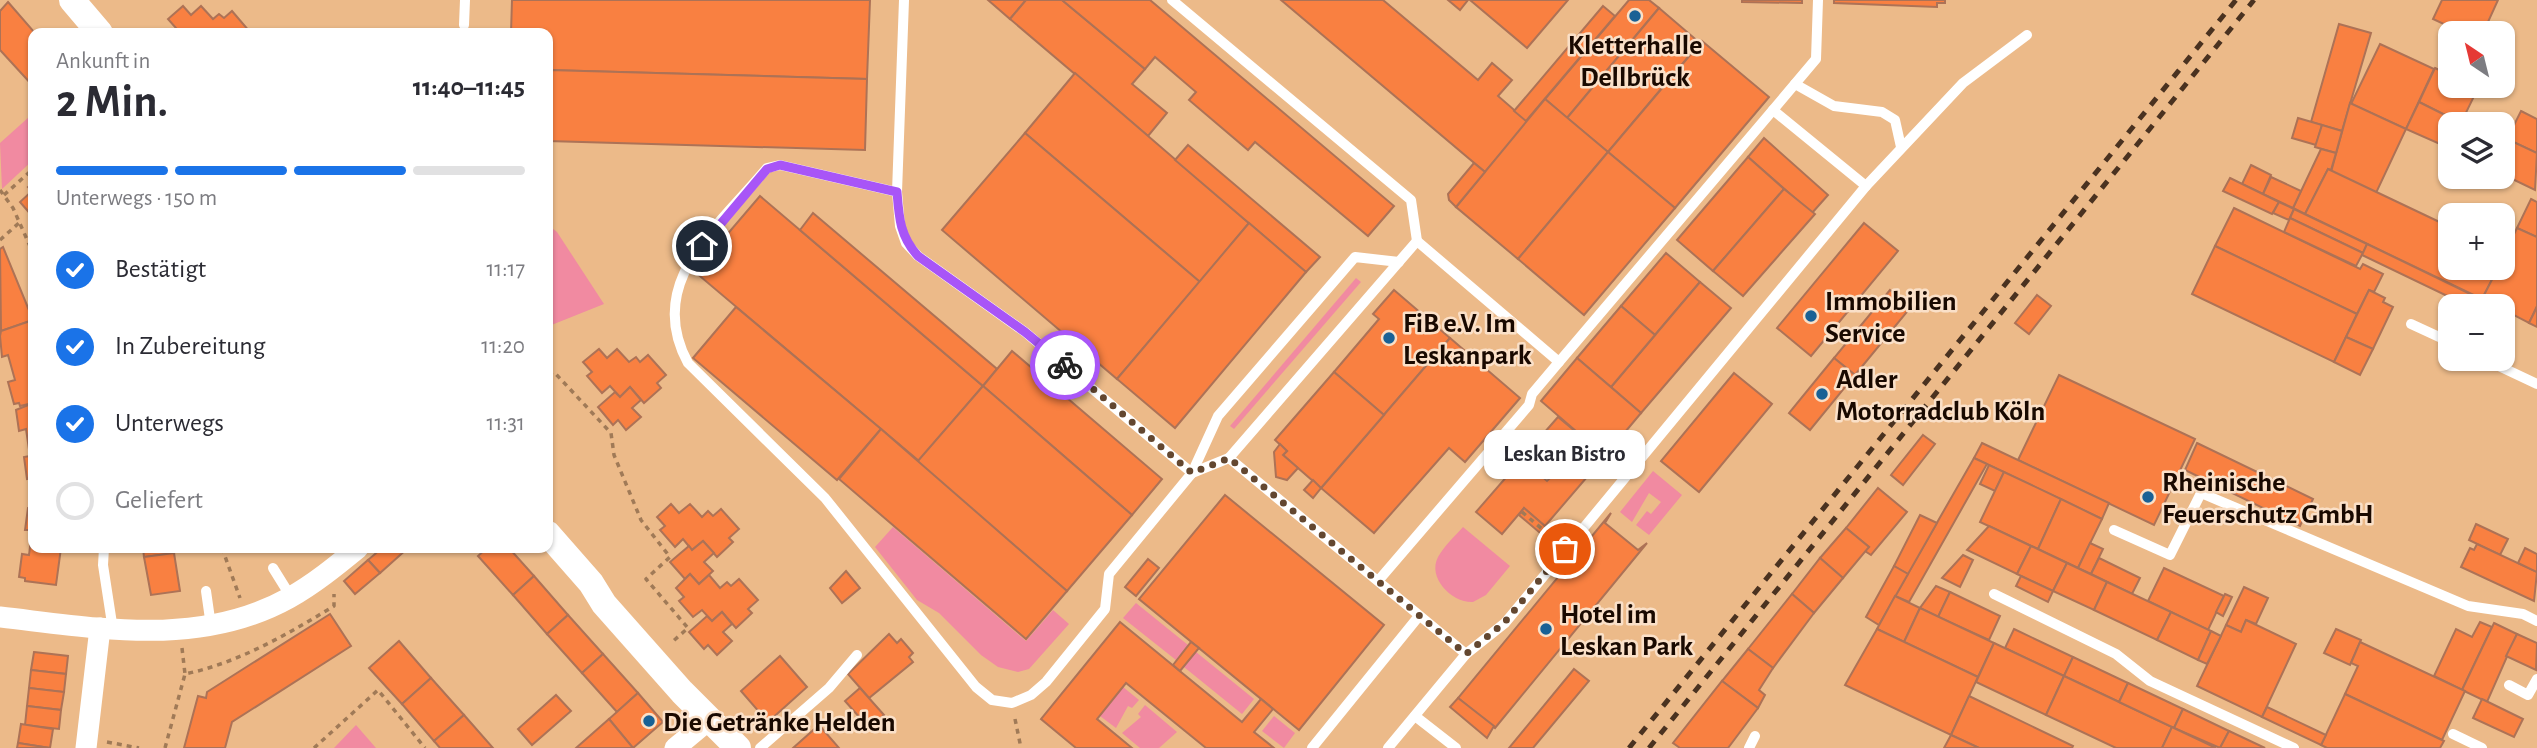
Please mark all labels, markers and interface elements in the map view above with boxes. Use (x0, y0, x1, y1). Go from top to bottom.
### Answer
marker: Kletterhalle Dellbrück (1627, 8, 1643, 24)
north arrow (2438, 21, 2515, 98)
map controls (2438, 21, 2515, 371)
place label: Kletterhalle Dellbrück (1568, 32, 1702, 92)
text: Ankunft in (56, 50, 150, 73)
text: 11:40–11:45 (413, 74, 525, 100)
text: 2 Min. (56, 79, 168, 125)
button: layers (2438, 112, 2515, 189)
text: Unterwegs · 150 m (56, 187, 217, 210)
button: + (2438, 203, 2515, 280)
pin (672, 216, 732, 276)
icon: home (683, 227, 721, 265)
icon: check (56, 251, 94, 289)
text: Bestätigt (115, 256, 206, 282)
text: 11:17 (486, 258, 525, 281)
place label: Immobilien Service (1825, 288, 1957, 348)
button: − (2438, 294, 2515, 371)
marker: Immobilien Service (1803, 308, 1819, 324)
place label: FiB e.V. Im Leskanpark (1403, 310, 1532, 370)
icon: check (56, 328, 94, 366)
courier (1030, 330, 1100, 400)
marker: FiB e.V. Im Leskanpark (1381, 330, 1397, 346)
text: In Zubereitung (115, 333, 265, 359)
text: 11:20 (481, 335, 525, 358)
icon: bike (1046, 346, 1084, 384)
place label: Adler Motorradclub Köln (1836, 366, 2045, 426)
marker: Adler Motorradclub Köln (1814, 386, 1830, 402)
icon: check (56, 405, 94, 443)
text: Unterwegs (115, 410, 224, 436)
text: 11:31 (487, 412, 525, 435)
callout: Leskan Bistro (1484, 430, 1646, 479)
text: Leskan Bistro (1503, 443, 1626, 466)
place label: Rheinische Feuerschutz GmbH (2162, 469, 2374, 529)
text: Geliefert (115, 487, 203, 513)
marker: Rheinische Feuerschutz GmbH (2140, 489, 2156, 505)
pin (1535, 519, 1595, 579)
icon: bag (1546, 530, 1584, 568)
place label: Hotel im Leskan Park (1560, 601, 1693, 661)
marker: Hotel im Leskan Park (1538, 621, 1554, 637)
place label: Die Getränke Helden (663, 709, 896, 737)
marker: Die Getränke Helden (641, 713, 657, 729)

